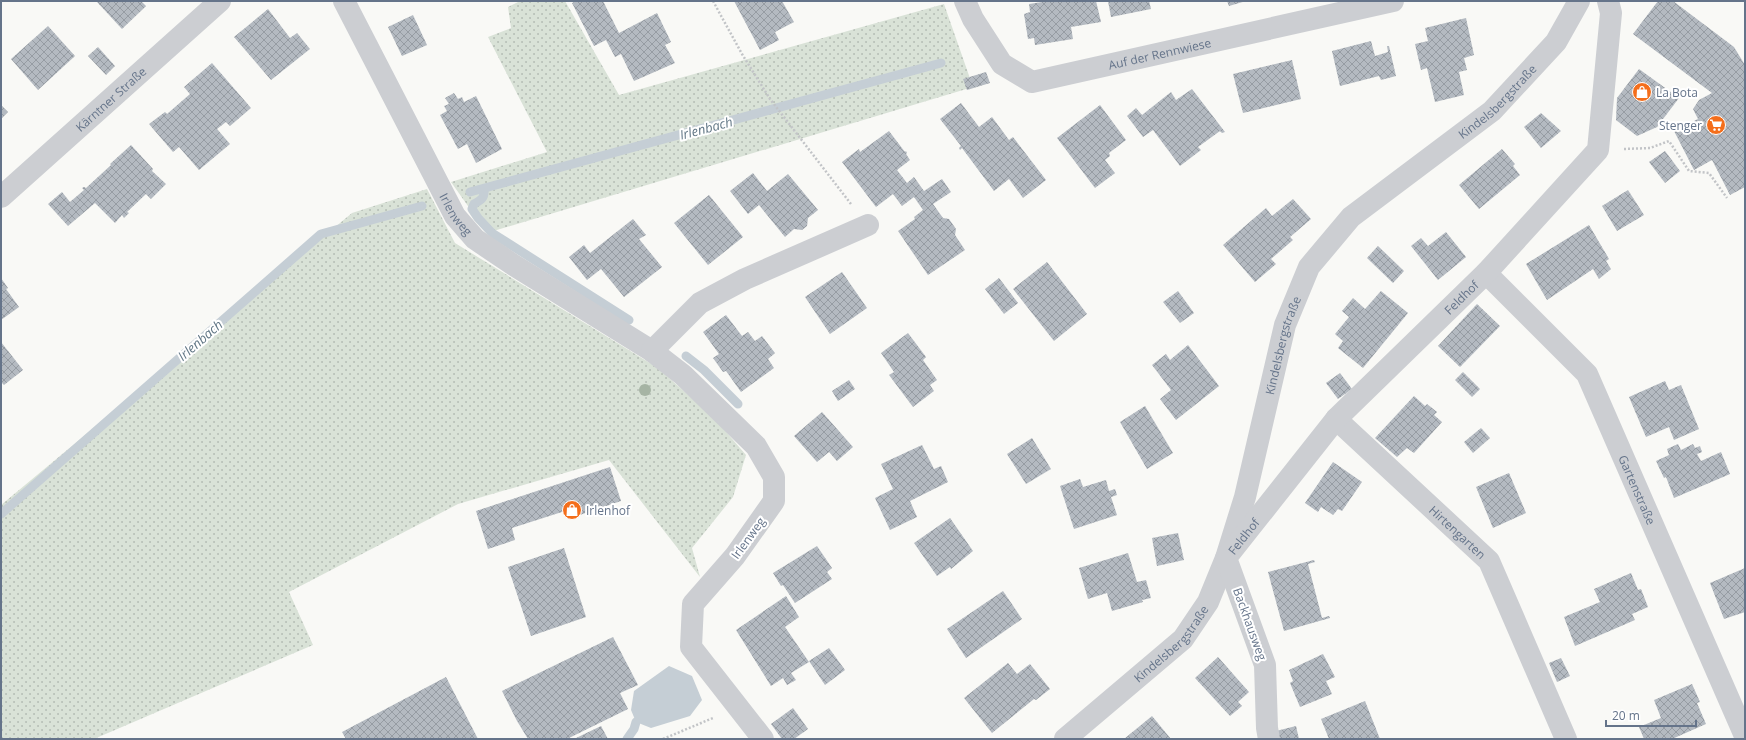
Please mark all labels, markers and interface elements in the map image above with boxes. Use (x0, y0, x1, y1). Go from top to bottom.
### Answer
street label: Auf der Rennwiese (1107, 34, 1213, 73)
street label: Kindelsbergstraße (1454, 60, 1540, 142)
street label: Kärntner Straße (72, 63, 150, 135)
shop icon: La Bota (1631, 81, 1653, 103)
place label: La Bota (1656, 84, 1698, 101)
water label: Irlenbach (678, 112, 734, 144)
supermarket icon: Stenger (1705, 114, 1727, 136)
place label: Stenger (1659, 117, 1702, 134)
street label: Irlenweg (436, 190, 477, 239)
street label: Feldhof (1440, 276, 1483, 318)
street label: Kindelsbergstraße (1261, 293, 1305, 396)
water label: Irlenbach (174, 315, 226, 365)
street label: Gartenstraße (1615, 452, 1660, 527)
shop icon: Irlenhof (561, 499, 583, 521)
street label: Hirtengarten (1426, 501, 1490, 563)
place label: Irlenhof (586, 502, 631, 519)
street label: Irlenweg (727, 513, 769, 562)
street label: Feldhof (1224, 514, 1264, 558)
street label: Backhausweg (1229, 585, 1271, 663)
street label: Kindelsbergstraße (1130, 601, 1212, 686)
scale bar (1606, 702, 1696, 728)
text: 20 m (1612, 707, 1640, 724)

